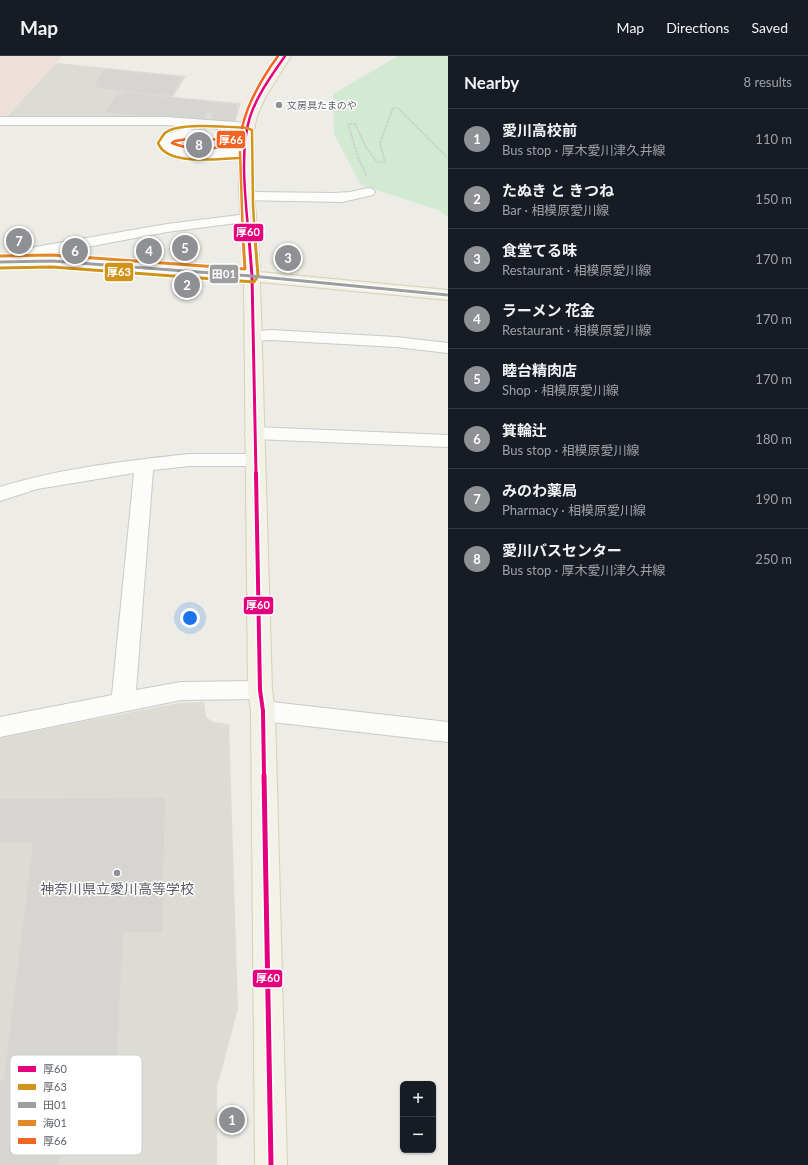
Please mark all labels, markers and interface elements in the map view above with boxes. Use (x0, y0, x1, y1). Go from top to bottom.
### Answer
text: Map (20, 16, 58, 39)
text: Map (617, 19, 644, 36)
text: Directions (666, 19, 729, 36)
text: Saved (751, 19, 788, 36)
text: Nearby (464, 72, 519, 93)
text: 8 results (744, 74, 792, 90)
place label: 文房具たまのや (287, 99, 357, 111)
marker: 文房具たまのや (274, 100, 284, 110)
text: 愛川高校前 (502, 121, 577, 139)
pin: 8 (186, 130, 212, 160)
line badge: 厚66 (216, 130, 246, 149)
text: 1 (473, 131, 481, 147)
text: 110 m (755, 131, 792, 147)
text: 厚66 (219, 133, 243, 146)
text: Bus stop · 厚木愛川津久井線 (502, 142, 665, 158)
text: たぬき と きつね (502, 181, 614, 199)
text: 2 (473, 191, 481, 207)
text: 150 m (755, 191, 792, 207)
text: Bar · 相模原愛川線 (502, 202, 609, 218)
line badge: 厚60 (233, 223, 264, 242)
text: 厚60 (236, 225, 260, 238)
pin: 7 (6, 226, 32, 256)
pin: 5 (172, 233, 198, 263)
pin: 6 (62, 236, 88, 266)
pin: 4 (136, 236, 162, 266)
text: 食堂てる味 (502, 241, 577, 259)
pin: 3 (275, 243, 301, 273)
text: 3 (473, 251, 481, 267)
text: 170 m (755, 251, 792, 267)
line badge: 厚63 (104, 262, 134, 282)
text: Restaurant · 相模原愛川線 (502, 262, 652, 278)
line badge: 田01 (209, 264, 239, 284)
text: 厚63 (107, 265, 131, 278)
text: 田01 (212, 267, 236, 280)
pin: 2 (174, 270, 200, 300)
text: ラーメン 花金 (502, 301, 595, 319)
text: 4 (473, 311, 481, 327)
text: 170 m (755, 311, 792, 327)
text: Restaurant · 相模原愛川線 (502, 322, 652, 338)
text: 睦台精肉店 (502, 361, 577, 379)
text: 5 (473, 371, 481, 387)
text: 170 m (755, 371, 792, 387)
text: Shop · 相模原愛川線 (502, 382, 619, 398)
text: 箕輪辻 (502, 421, 547, 439)
text: 6 (473, 431, 481, 447)
text: 180 m (755, 431, 792, 447)
text: Bus stop · 相模原愛川線 (502, 442, 639, 458)
text: みのわ薬局 (502, 481, 577, 499)
text: 7 (473, 491, 481, 507)
text: 190 m (755, 491, 792, 507)
text: Pharmacy · 相模原愛川線 (502, 502, 646, 518)
text: 愛川バスセンター (502, 541, 622, 559)
text: 8 (473, 551, 481, 567)
text: 250 m (755, 551, 792, 567)
text: Bus stop · 厚木愛川津久井線 (502, 562, 665, 578)
line badge: 厚60 (243, 596, 274, 615)
text: 厚60 (246, 598, 270, 611)
your location (180, 608, 200, 628)
marker: 神奈川県立愛川高等学校 (112, 868, 122, 878)
place label: 神奈川県立愛川高等学校 (40, 880, 194, 897)
line badge: 厚60 (252, 969, 283, 988)
text: 厚60 (256, 971, 280, 984)
legend (10, 1055, 142, 1155)
text: 厚60 (43, 1062, 67, 1075)
text: 厚63 (43, 1080, 67, 1093)
map controls (400, 1081, 436, 1153)
button: + (400, 1081, 436, 1117)
text: 田01 (43, 1098, 67, 1111)
pin: 1 (219, 1105, 245, 1135)
text: 海01 (43, 1116, 67, 1129)
button: − (400, 1117, 436, 1153)
text: 厚66 (43, 1134, 67, 1147)

